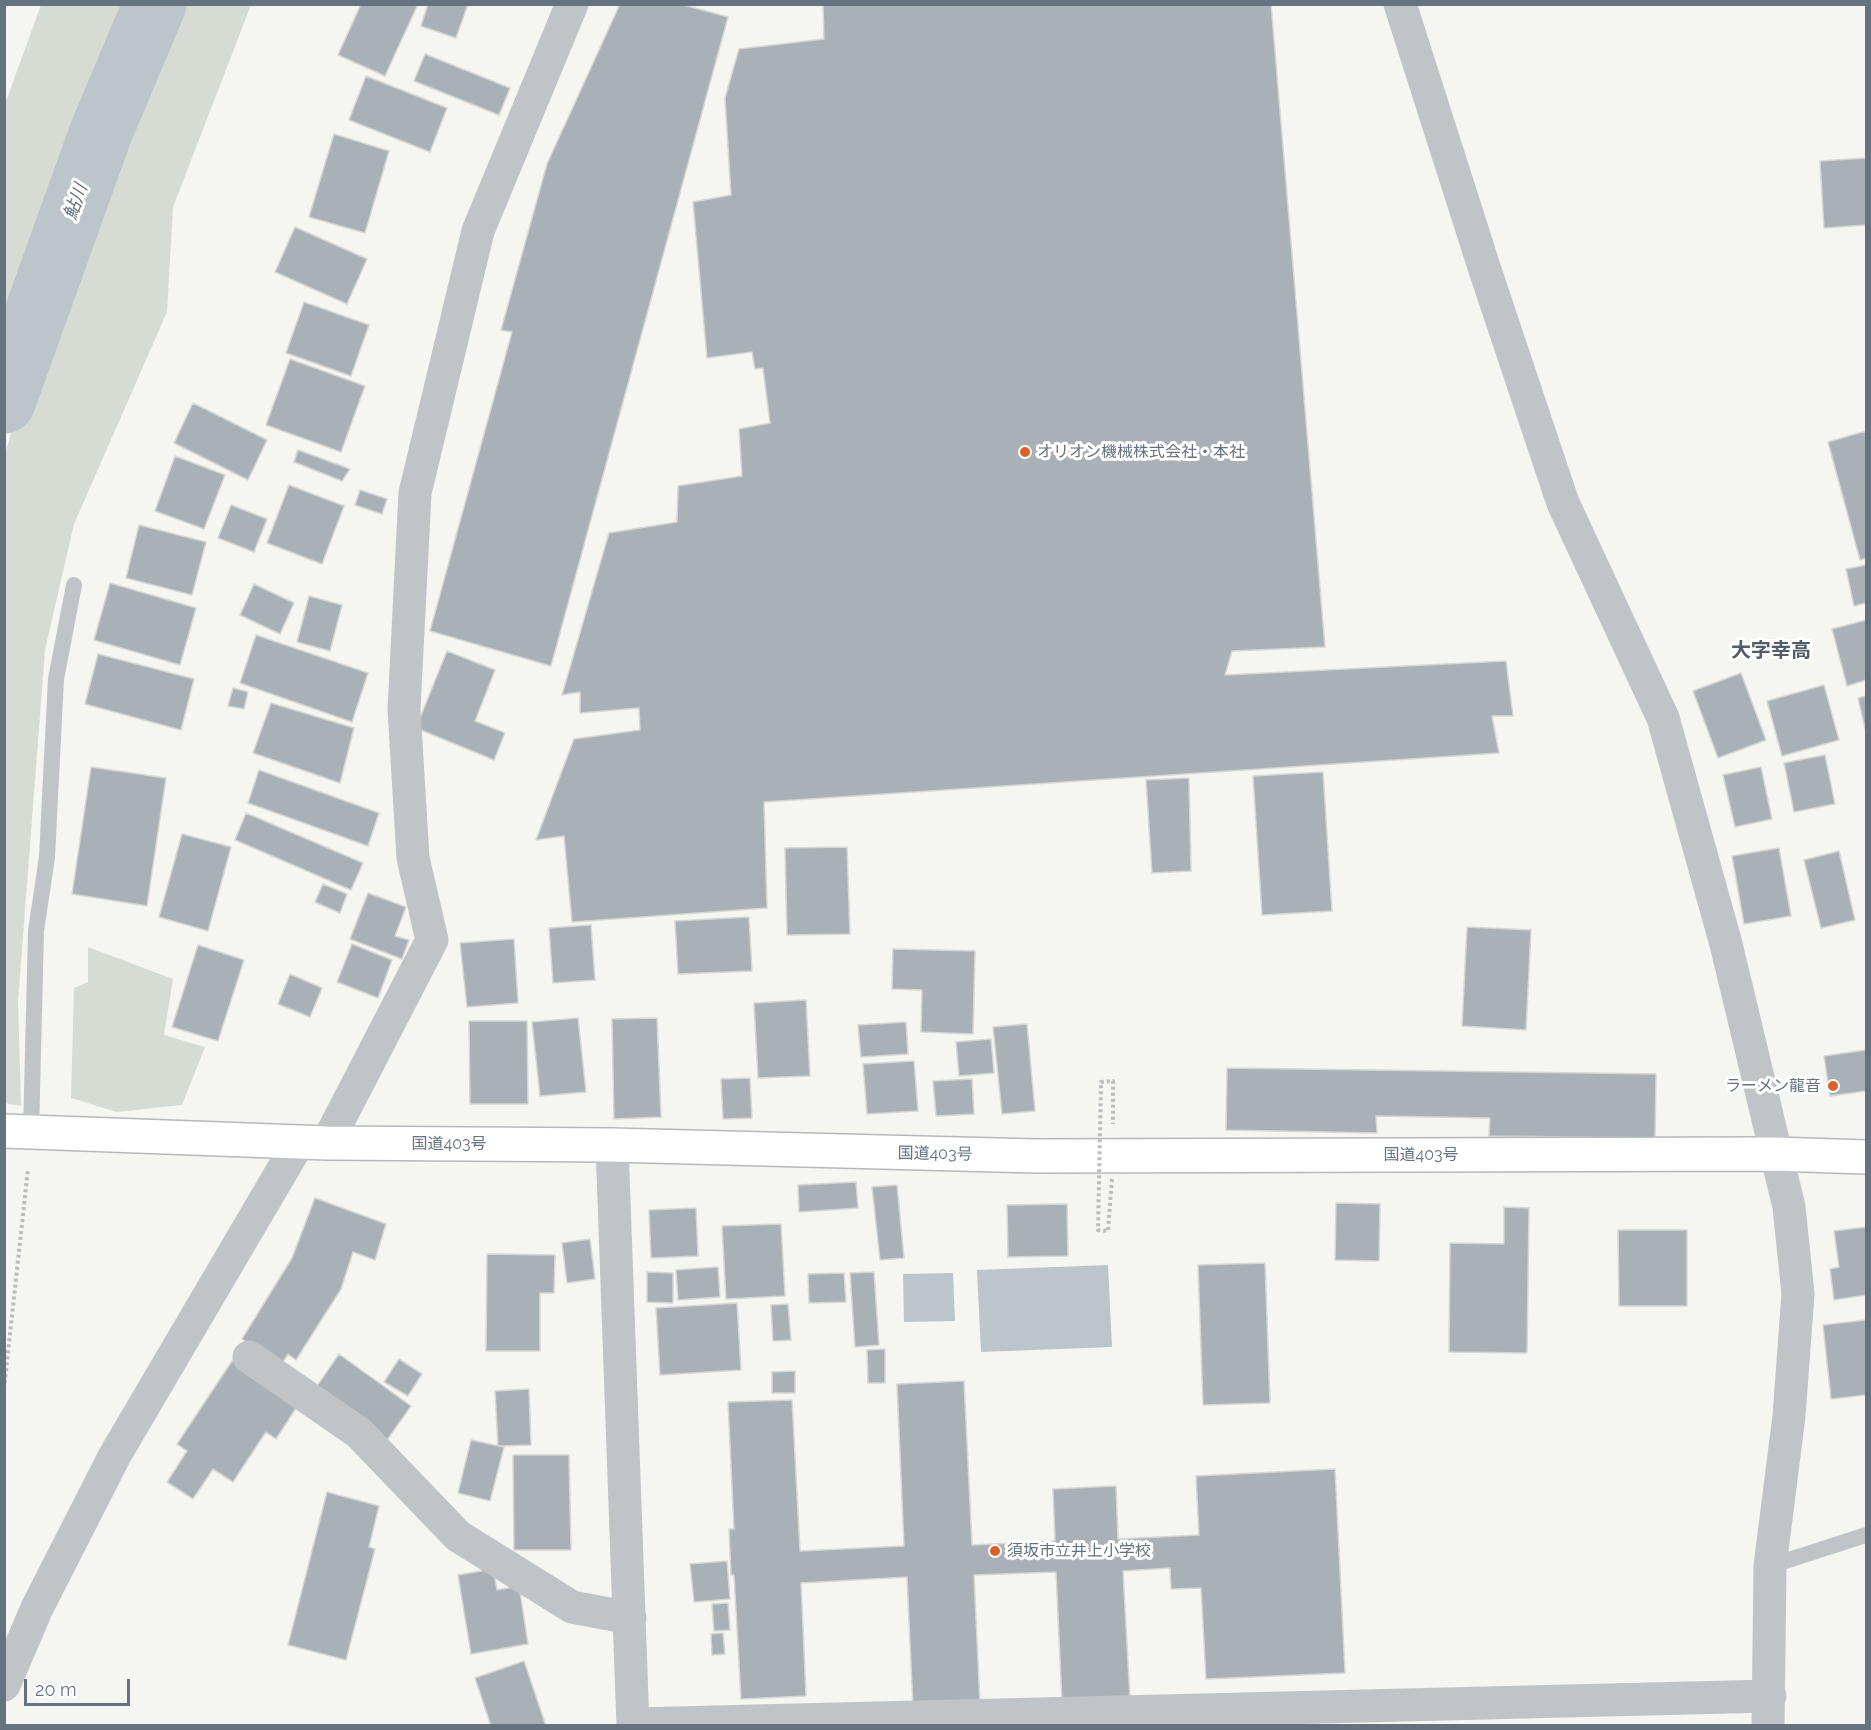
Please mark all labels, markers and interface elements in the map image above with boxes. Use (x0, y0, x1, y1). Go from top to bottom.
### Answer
water label: 鮎川 (60, 181, 92, 223)
place label: オリオン機械株式会社・本社 (1037, 442, 1245, 462)
marker: オリオン機械株式会社・本社 (1018, 445, 1032, 459)
district label: 大字幸高 (1731, 639, 1811, 663)
place label: ラーメン龍音 (1725, 1076, 1821, 1096)
marker: ラーメン龍音 (1826, 1079, 1840, 1093)
street label: 国道403号 (411, 1134, 487, 1154)
street label: 国道403号 (897, 1144, 973, 1164)
street label: 国道403号 (1383, 1145, 1459, 1165)
place label: 須坂市立井上小学校 (1007, 1541, 1151, 1561)
marker: 須坂市立井上小学校 (988, 1544, 1002, 1558)
scale bar (27, 1667, 134, 1705)
text: 20 m (35, 1679, 77, 1700)

